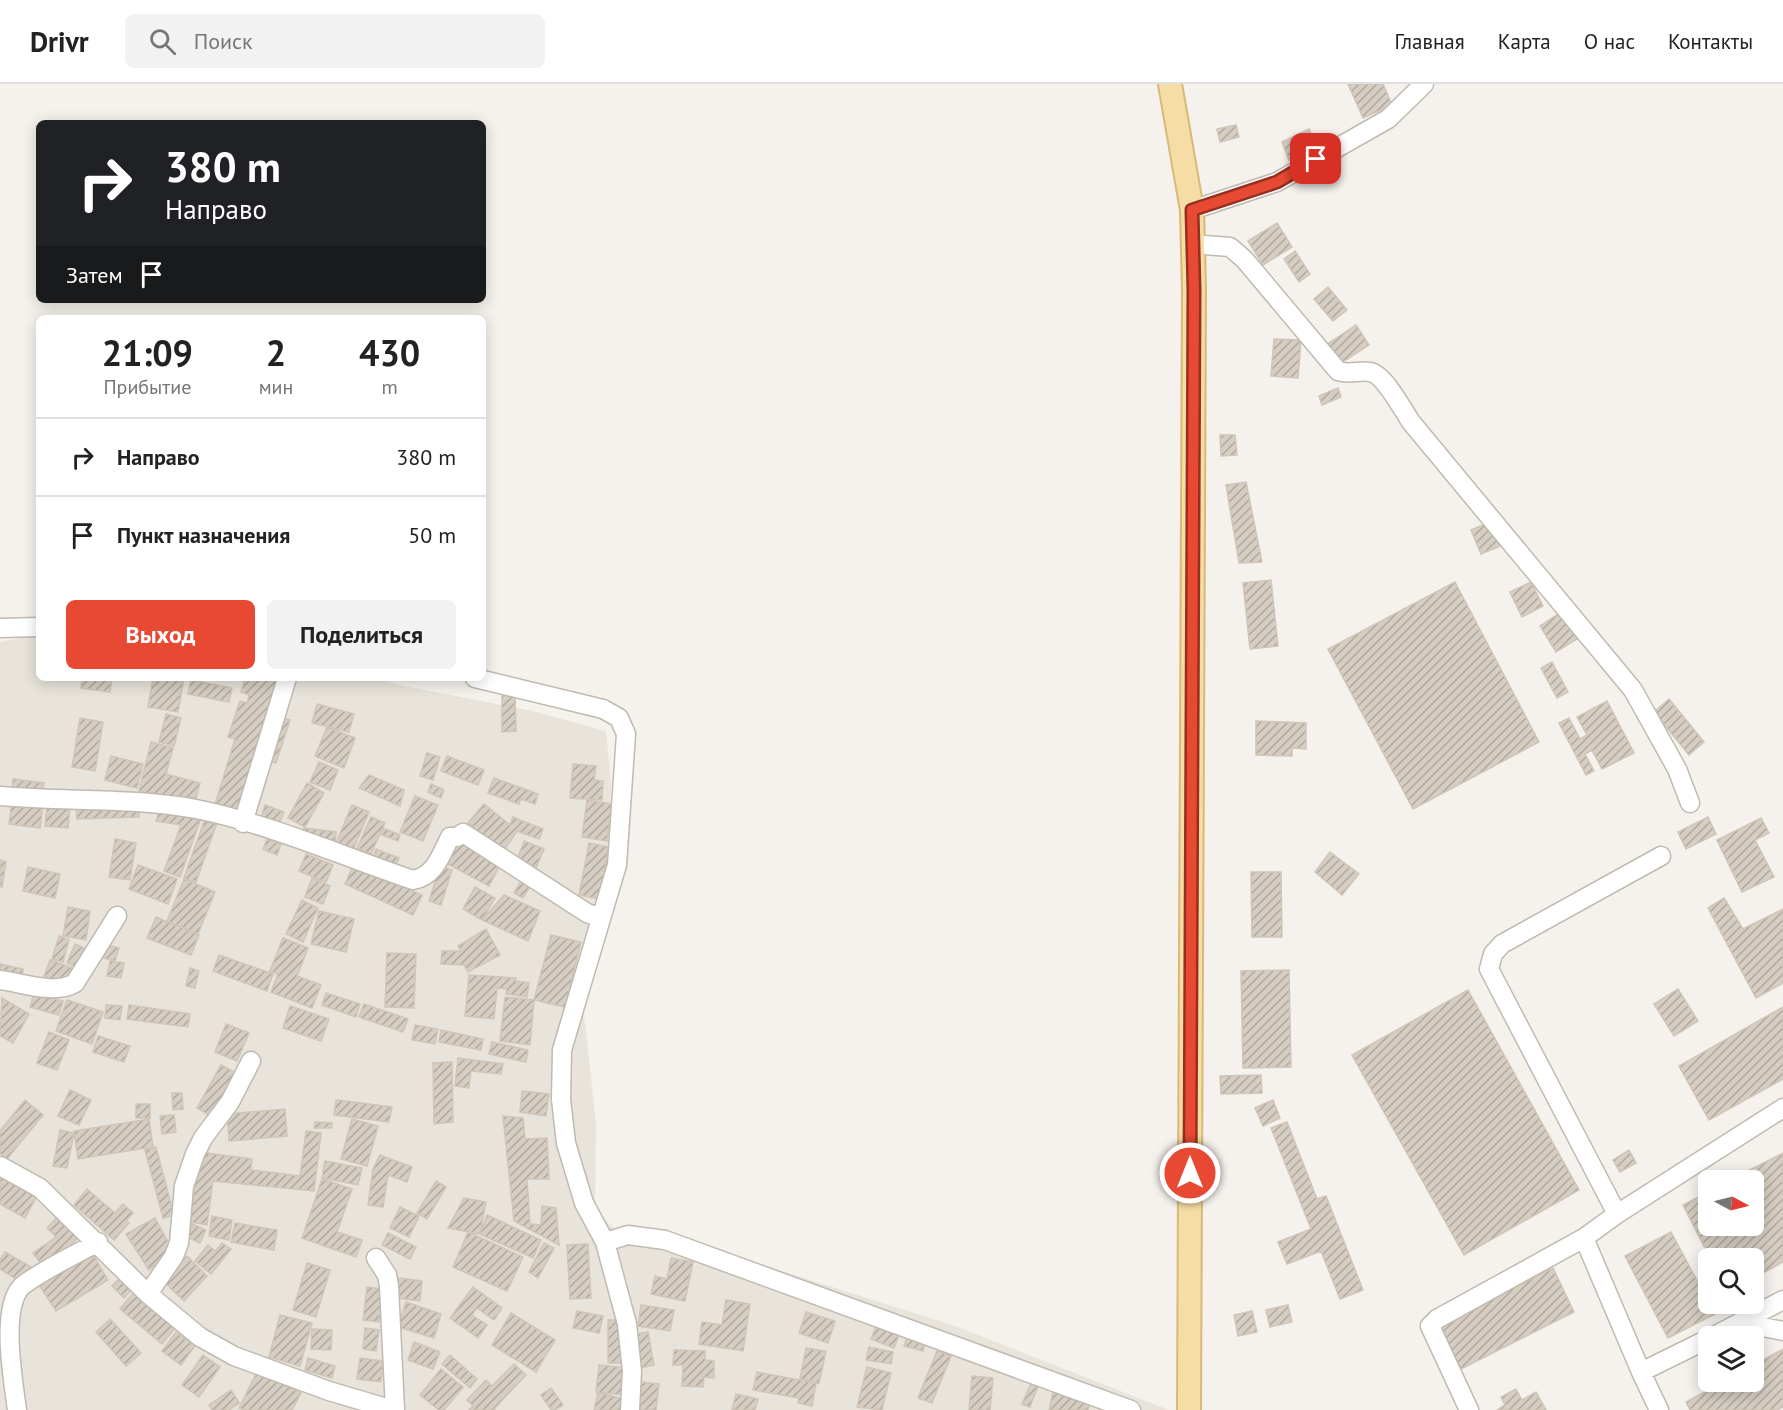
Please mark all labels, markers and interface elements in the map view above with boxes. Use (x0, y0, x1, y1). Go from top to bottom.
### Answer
search box (125, 14, 545, 68)
text: Drivr (30, 23, 89, 60)
icon: search (146, 25, 179, 58)
text: Поиск (194, 27, 252, 55)
text: Главная (1394, 28, 1465, 55)
text: Карта (1498, 28, 1551, 55)
text: О нас (1584, 28, 1635, 55)
text: Контакты (1668, 28, 1753, 55)
pin (1290, 133, 1341, 184)
text: 380 m (165, 139, 281, 194)
icon: arrive (1299, 142, 1332, 175)
icon: right (66, 144, 144, 222)
text: Направо (165, 192, 267, 226)
icon: arrive (135, 258, 168, 291)
text: Затем (66, 261, 123, 289)
text: 21:09 (102, 329, 193, 376)
text: 2 (266, 329, 286, 376)
text: 430 (359, 329, 420, 376)
text: Прибытие (103, 374, 191, 400)
text: мин (259, 374, 293, 400)
text: m (382, 374, 398, 400)
icon: right (66, 441, 99, 474)
text: Направо (117, 443, 200, 471)
text: 380 m (396, 443, 456, 471)
icon: arrive (66, 519, 99, 552)
text: Пункт назначения (117, 521, 290, 549)
text: 50 m (408, 521, 456, 549)
button: Выход (66, 600, 255, 669)
button: Поделиться (267, 600, 456, 669)
position arrow (1158, 1141, 1222, 1205)
north arrow (1698, 1170, 1764, 1236)
map controls (1698, 1170, 1764, 1392)
button: search (1698, 1248, 1764, 1314)
button: layers (1698, 1326, 1764, 1392)

